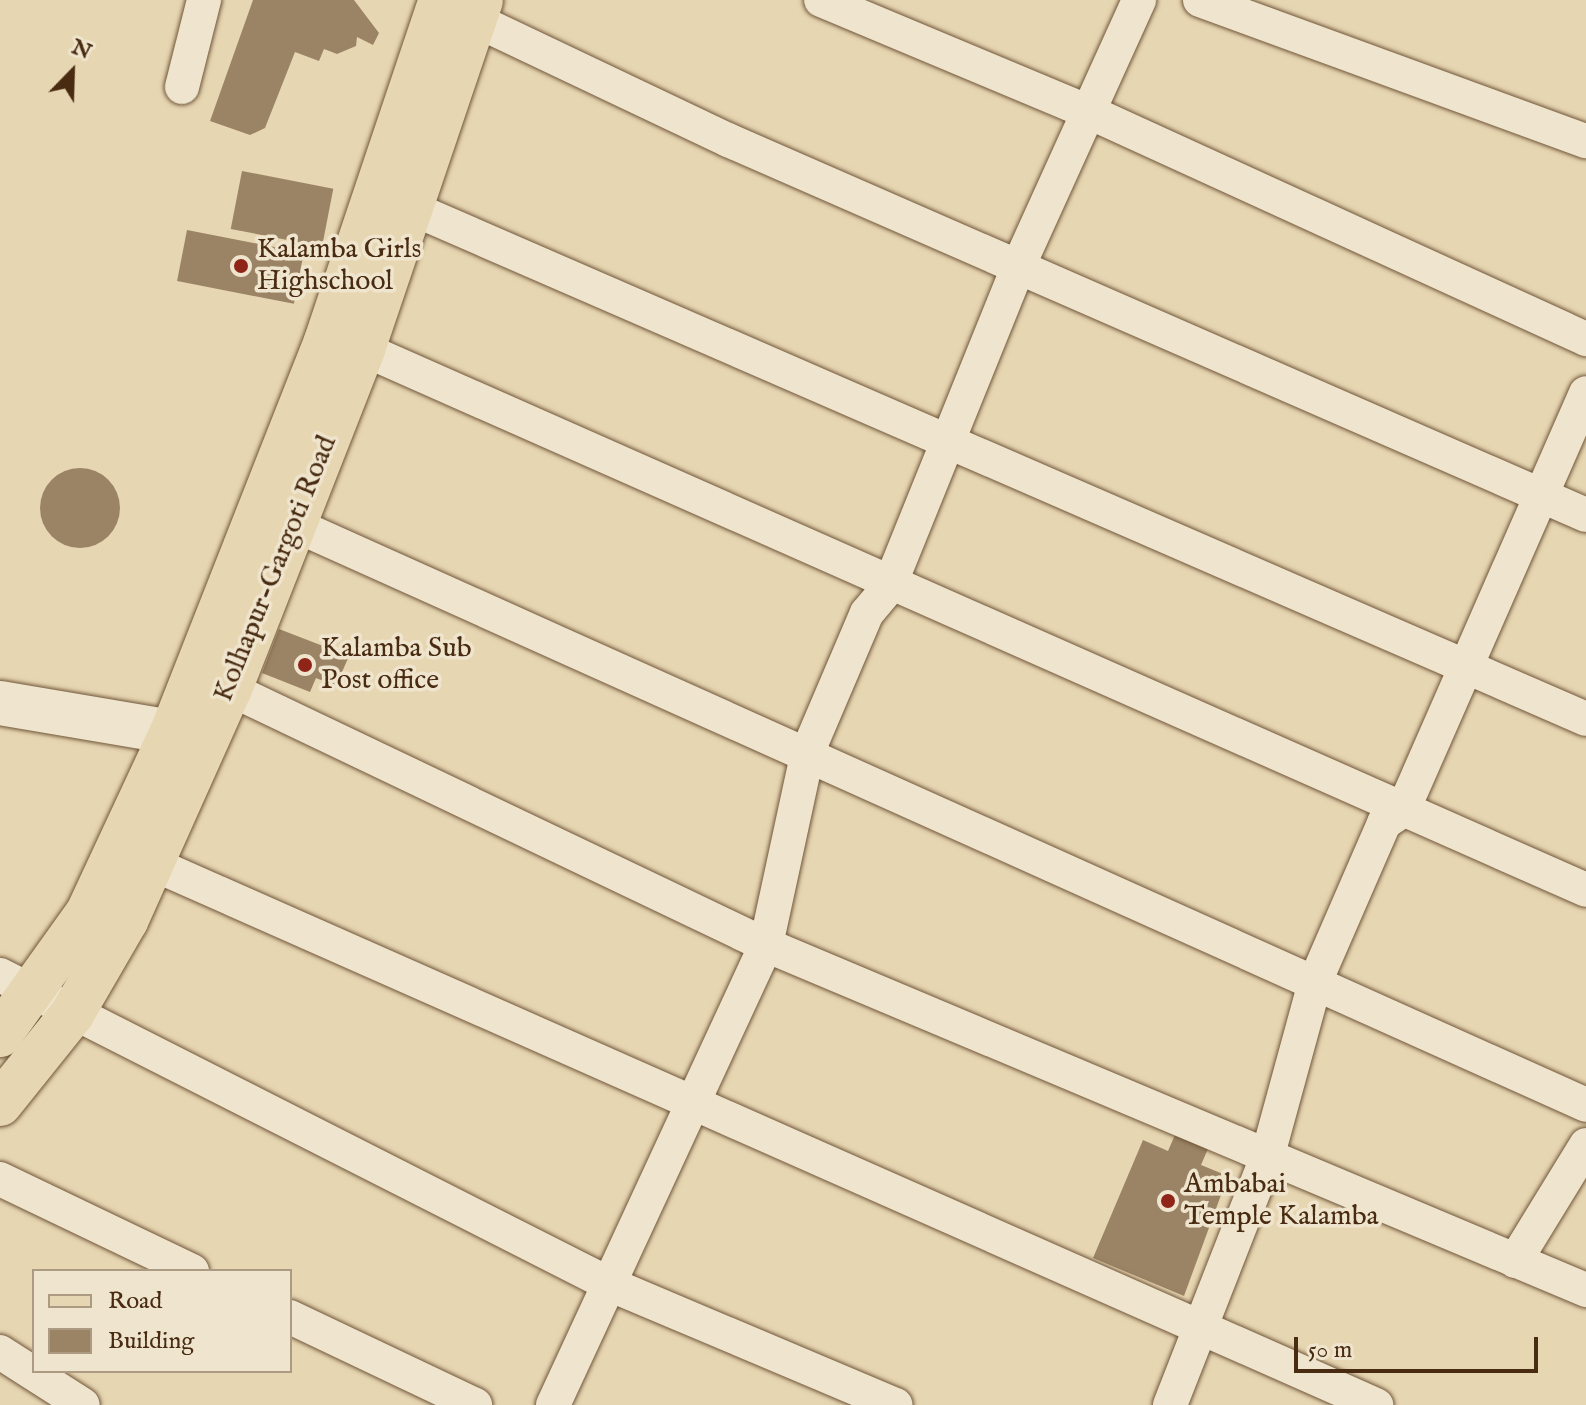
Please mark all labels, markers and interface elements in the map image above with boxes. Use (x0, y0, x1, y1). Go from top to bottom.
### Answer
north arrow (32, 32, 112, 112)
text: N (67, 33, 96, 67)
place label: Kalamba Girls Highschool (257, 233, 421, 299)
marker: Kalamba Girls Highschool (232, 257, 250, 275)
street label: Kolhapur-Gargoti Road (207, 431, 345, 707)
place label: Kalamba Sub Post office (321, 632, 472, 698)
marker: Kalamba Sub Post office (296, 656, 314, 674)
place label: Ambabai Temple Kalamba (1184, 1168, 1379, 1234)
marker: Ambabai Temple Kalamba (1159, 1192, 1177, 1210)
legend (32, 1269, 292, 1373)
text: Road (108, 1286, 162, 1317)
scale bar (1298, 1321, 1542, 1371)
text: Building (108, 1326, 194, 1357)
text: 50 m (1308, 1335, 1352, 1366)

